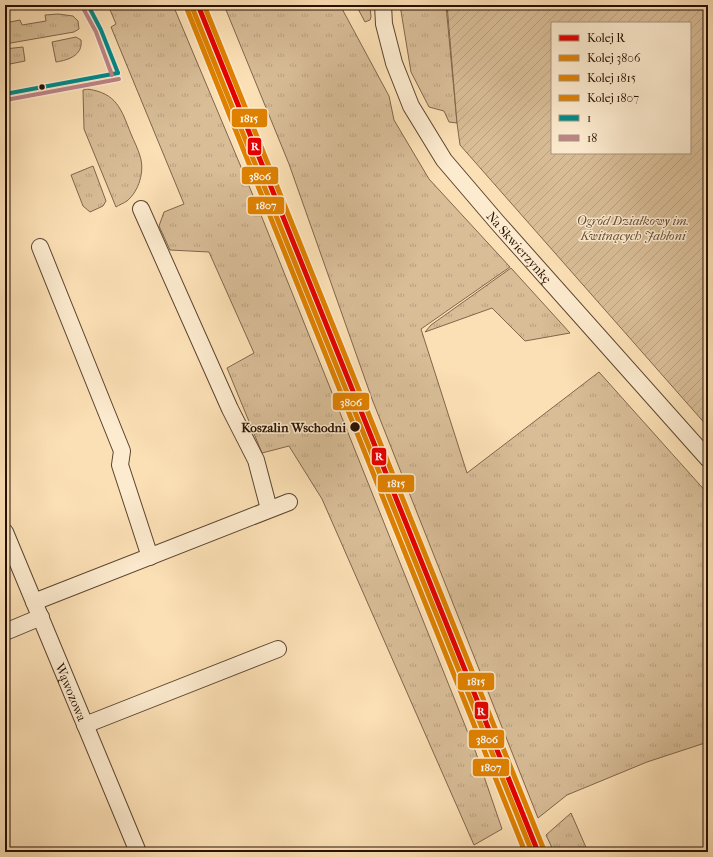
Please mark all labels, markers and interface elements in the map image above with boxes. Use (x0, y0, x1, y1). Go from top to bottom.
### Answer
legend (551, 22, 691, 154)
text: Kolej R (587, 31, 626, 45)
text: Kolej 3806 (587, 51, 641, 65)
text: Kolej 1815 (587, 71, 636, 85)
unlabelled marker (37, 82, 47, 92)
text: Kolej 1807 (587, 91, 639, 105)
line badge: 1815 (231, 108, 268, 128)
text: 1 (587, 111, 591, 125)
text: 1815 (240, 112, 258, 125)
text: 18 (587, 131, 597, 145)
line badge: R (247, 137, 262, 156)
text: R (251, 140, 260, 153)
line badge: 3806 (241, 166, 279, 185)
text: 3806 (249, 170, 272, 183)
line badge: 1807 (247, 196, 285, 215)
text: 1807 (256, 199, 277, 212)
street label: Na Skwierzynkę (484, 208, 555, 286)
park label: Ogród Działkowy im. Kwitnących Jabłoni (577, 213, 689, 243)
line badge: 3806 (332, 392, 370, 411)
text: 3806 (340, 396, 363, 409)
place label: Koszalin Wschodni (241, 420, 346, 435)
marker: Koszalin Wschodni (348, 420, 362, 434)
line badge: R (371, 447, 387, 466)
text: R (375, 450, 384, 463)
line badge: 1815 (377, 474, 415, 493)
text: 1815 (387, 477, 405, 490)
street label: Wąwozowa (52, 660, 90, 724)
line badge: 1815 (457, 672, 495, 691)
text: 1815 (467, 675, 485, 688)
line badge: R (474, 701, 489, 720)
text: R (477, 705, 486, 718)
line badge: 3806 (468, 729, 505, 749)
text: 3806 (476, 733, 499, 746)
line badge: 1807 (472, 758, 510, 777)
text: 1807 (481, 761, 502, 774)

